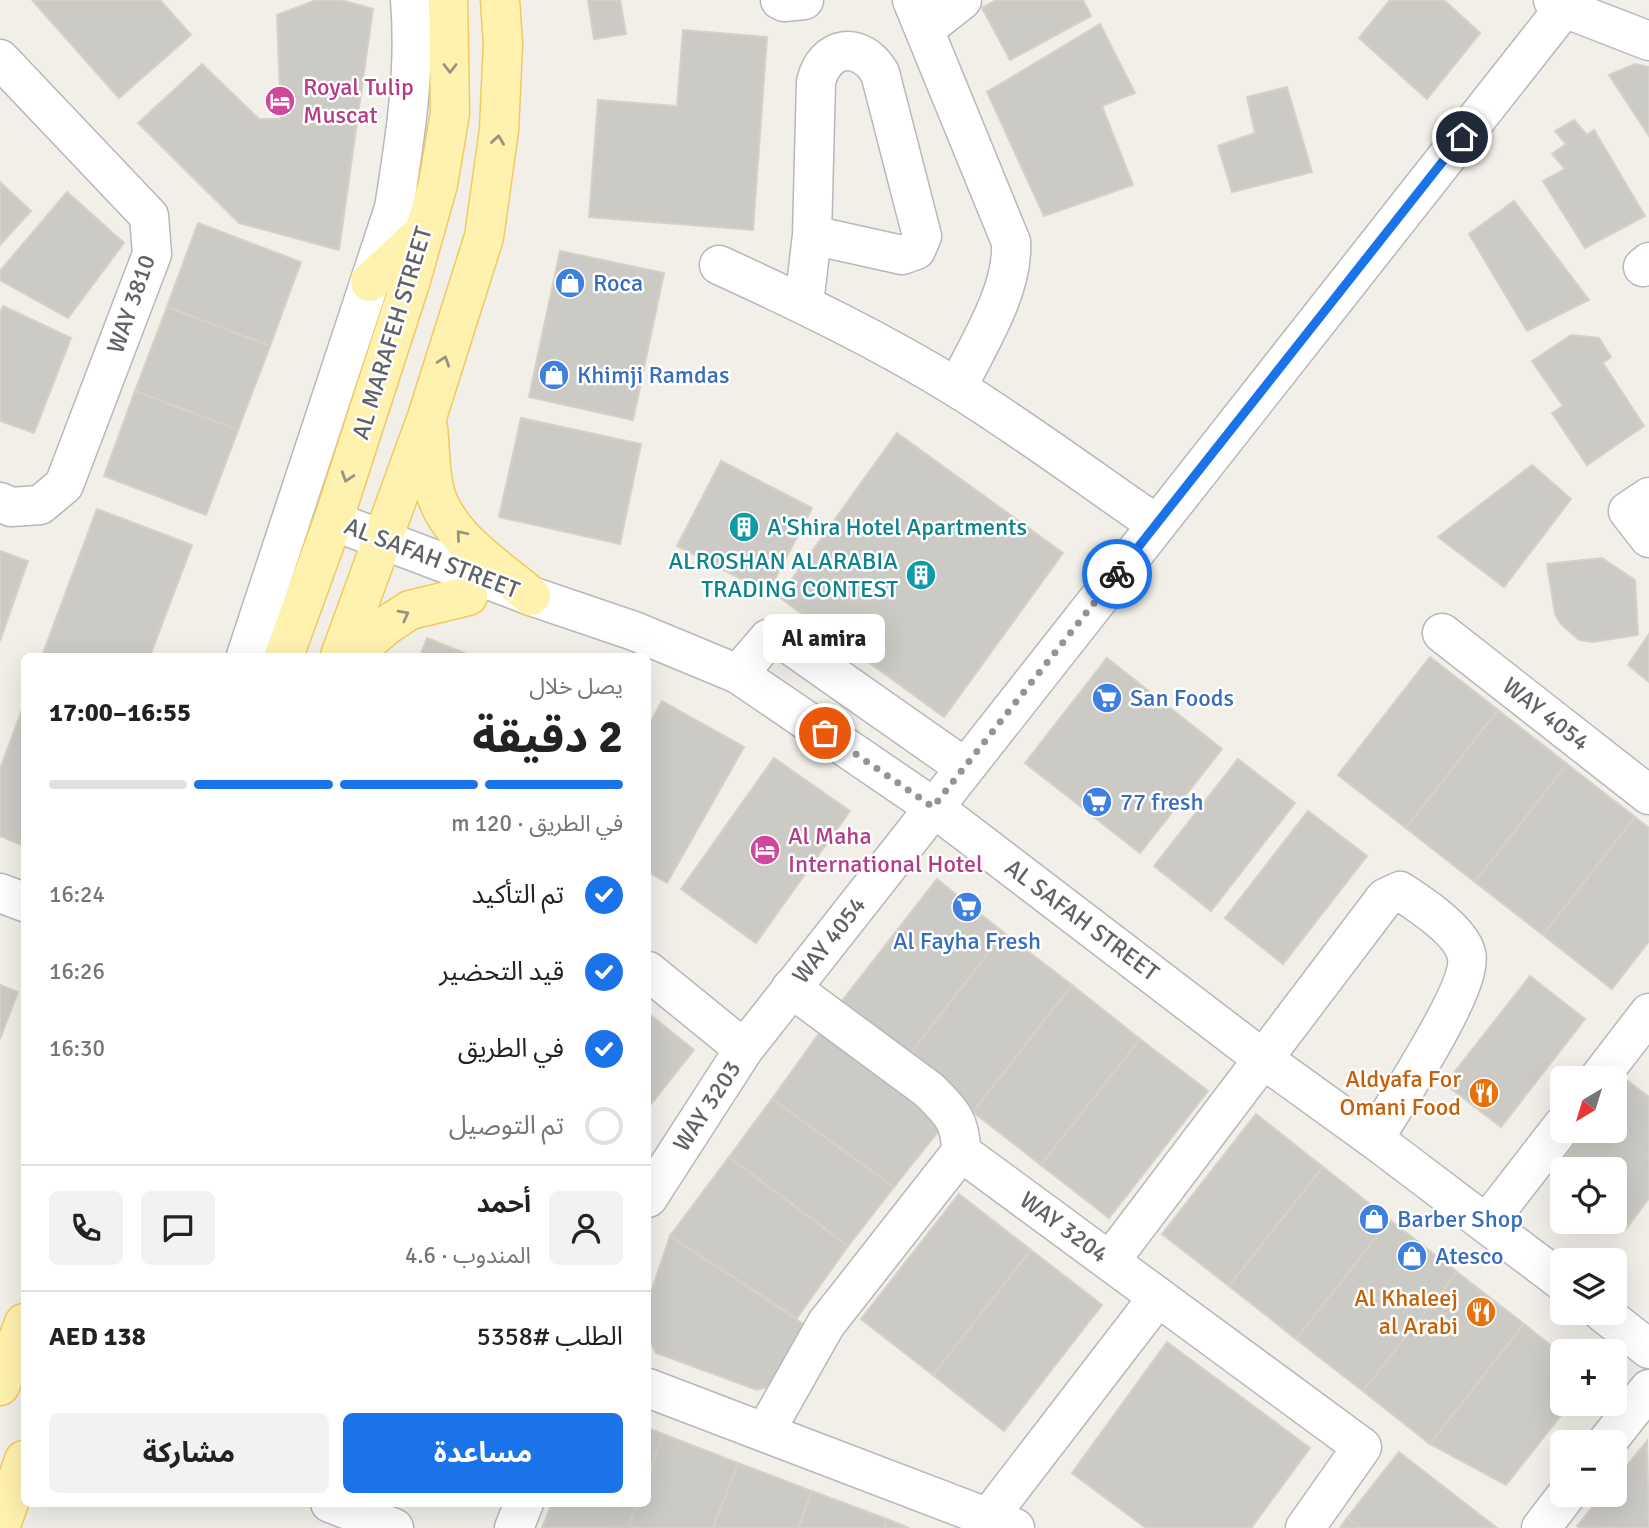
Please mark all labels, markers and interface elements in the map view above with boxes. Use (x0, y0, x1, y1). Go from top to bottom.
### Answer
one-way arrow (442, 63, 458, 74)
place label: Royal Tulip Muscat (303, 72, 414, 130)
hotel icon: Royal Tulip Muscat (263, 84, 297, 118)
pin (1432, 107, 1492, 167)
icon: home (1443, 118, 1481, 156)
one-way arrow (490, 135, 505, 146)
street label: AL MARAFEH STREET (345, 223, 439, 443)
street label: WAY 3810 (100, 251, 162, 357)
shop icon: Roca (553, 266, 587, 300)
place label: Roca (593, 268, 643, 298)
one-way arrow (436, 355, 450, 367)
shop icon: Khimji Ramdas (537, 358, 571, 392)
place label: Khimji Ramdas (577, 360, 729, 390)
one-way arrow (341, 470, 355, 482)
building icon: A'Shira Hotel Apartments (727, 510, 761, 544)
street label: AL SAFAH STREET (340, 511, 524, 605)
place label: A'Shira Hotel Apartments (767, 512, 1027, 542)
one-way arrow (457, 530, 469, 543)
courier (1082, 539, 1152, 609)
place label: ALROSHAN ALARABIA TRADING CONTEST (668, 546, 898, 604)
icon: bike (1098, 555, 1136, 593)
building icon: ALROSHAN ALARABIA TRADING CONTEST (904, 558, 938, 592)
one-way arrow (397, 610, 409, 623)
callout: Al amira (764, 614, 886, 663)
text: Al amira (782, 624, 866, 653)
street label: WAY 4054 (1496, 671, 1596, 757)
text: يصل خلال (529, 672, 623, 701)
supermarket icon: San Foods (1090, 681, 1124, 715)
place label: San Foods (1130, 683, 1234, 713)
text: 16:55–17:00 (49, 697, 191, 729)
pin (795, 703, 855, 763)
text: 2 دقيقة (472, 709, 623, 765)
icon: bag (806, 714, 844, 752)
supermarket icon: 77 fresh (1080, 785, 1114, 819)
place label: 77 fresh (1120, 787, 1204, 817)
text: في الطريق · 120 m (451, 809, 623, 838)
place label: Al Maha International Hotel (788, 821, 983, 879)
hotel icon: Al Maha International Hotel (748, 833, 782, 867)
street label: AL SAFAH STREET (999, 852, 1165, 988)
icon: check (585, 876, 623, 914)
text: تم التأكيد (471, 879, 564, 911)
text: 16:24 (49, 880, 105, 909)
street label: WAY 4054 (786, 890, 872, 990)
supermarket icon: Al Fayha Fresh (950, 890, 984, 924)
place label: Al Fayha Fresh (893, 926, 1041, 956)
icon: check (585, 953, 623, 991)
text: قيد التحضير (439, 956, 564, 988)
text: 16:26 (49, 957, 105, 986)
icon: check (585, 1030, 623, 1068)
text: في الطريق (458, 1033, 564, 1065)
text: 16:30 (49, 1034, 105, 1063)
street label: WAY 3203 (667, 1055, 747, 1157)
place label: Aldyafa For Omani Food (1340, 1064, 1461, 1122)
north arrow (1550, 1066, 1628, 1143)
map controls (1550, 1066, 1627, 1507)
restaurant icon: Aldyafa For Omani Food (1467, 1076, 1501, 1110)
text: تم التوصيل (449, 1110, 564, 1142)
button: locate (1550, 1157, 1627, 1234)
street label: WAY 3204 (1014, 1185, 1114, 1269)
text: أحمد (477, 1188, 531, 1220)
button: phone (49, 1191, 123, 1265)
button: chat (141, 1191, 215, 1265)
button: person (549, 1191, 623, 1265)
shop icon: Barber Shop (1357, 1202, 1391, 1236)
place label: Barber Shop (1397, 1204, 1523, 1234)
shop icon: Atesco (1395, 1239, 1429, 1273)
text: المندوب · 4.6 (405, 1241, 531, 1270)
place label: Atesco (1435, 1241, 1504, 1271)
button: layers (1550, 1248, 1627, 1325)
place label: Al Khaleej al Arabi (1354, 1283, 1458, 1341)
restaurant icon: Al Khaleej al Arabi (1464, 1295, 1498, 1329)
text: AED 138 (49, 1321, 146, 1353)
text: الطلب #5358 (477, 1321, 623, 1353)
button: + (1550, 1339, 1627, 1416)
button: مشاركة (49, 1413, 329, 1493)
button: مساعدة (343, 1413, 623, 1493)
button: − (1550, 1430, 1627, 1507)

